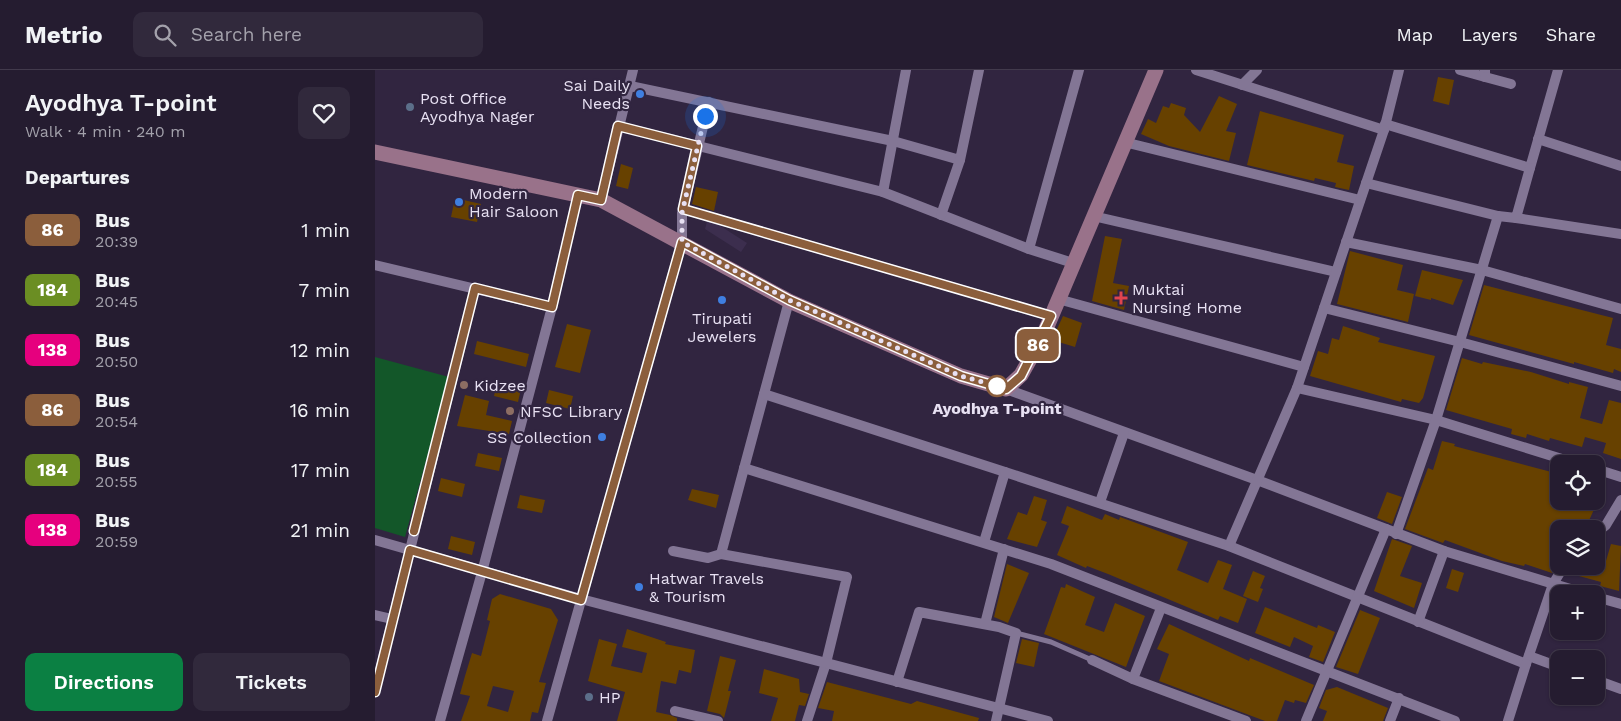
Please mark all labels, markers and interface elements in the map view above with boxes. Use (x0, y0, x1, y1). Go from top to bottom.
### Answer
search box (133, 12, 483, 57)
text: Metrio (25, 21, 103, 49)
icon: search (151, 21, 179, 49)
text: Search here (191, 23, 302, 46)
text: Map (1396, 24, 1433, 45)
text: Layers (1461, 24, 1518, 45)
text: Share (1546, 24, 1596, 45)
place label: Sai Daily Needs (564, 76, 631, 113)
button: heart (298, 87, 350, 139)
marker: Sai Daily Needs (634, 88, 646, 100)
text: Ayodhya T-point (25, 89, 217, 117)
place label: Post Office Ayodhya Nager (420, 89, 535, 126)
marker: Post Office Ayodhya Nager (404, 101, 416, 113)
your location (693, 104, 718, 129)
text: Walk · 4 min · 240 m (25, 122, 185, 141)
text: Departures (25, 166, 130, 189)
place label: Modern Hair Saloon (469, 184, 559, 221)
marker: Modern Hair Saloon (453, 196, 465, 208)
text: Bus (95, 209, 130, 232)
text: 86 (41, 219, 64, 240)
text: 1 min (301, 219, 350, 242)
text: 20:39 (95, 232, 138, 251)
text: Bus (95, 269, 130, 292)
text: 184 (37, 279, 68, 300)
text: 7 min (299, 279, 350, 302)
place label: Muktai Nursing Home (1132, 280, 1242, 317)
marker: Muktai Nursing Home (1114, 291, 1128, 305)
text: 20:45 (95, 292, 138, 311)
marker: Tirupati Jewelers (716, 294, 728, 306)
place label: Tirupati Jewelers (687, 309, 757, 346)
text: Bus (95, 329, 130, 352)
line badge: 86 (1015, 329, 1061, 361)
text: 86 (1027, 334, 1049, 355)
text: 138 (38, 339, 67, 360)
text: 12 min (290, 339, 350, 362)
text: 20:50 (95, 352, 138, 371)
marker: Ayodhya T-point (986, 375, 1008, 397)
place label: Kidzee (474, 376, 526, 395)
marker: Kidzee (458, 379, 470, 391)
text: Bus (95, 389, 130, 412)
text: 86 (41, 399, 64, 420)
text: 16 min (290, 399, 350, 422)
place label: Ayodhya T-point (933, 399, 1061, 418)
place label: NFSC Library (520, 402, 623, 421)
marker: NFSC Library (504, 405, 516, 417)
text: 20:54 (95, 412, 138, 431)
place label: SS Collection (487, 428, 592, 447)
marker: SS Collection (596, 431, 608, 443)
text: Bus (95, 449, 130, 472)
map controls (1550, 455, 1605, 705)
button: locate (1550, 455, 1605, 510)
text: 184 (37, 459, 68, 480)
text: 17 min (291, 459, 350, 482)
text: 20:55 (95, 472, 138, 491)
text: Bus (95, 509, 130, 532)
text: 138 (38, 519, 67, 540)
text: 21 min (290, 519, 350, 542)
button: layers (1550, 520, 1605, 575)
text: 20:59 (95, 532, 138, 551)
place label: Hatwar Travels & Tourism (649, 569, 764, 606)
marker: Hatwar Travels & Tourism (633, 581, 645, 593)
button: + (1550, 585, 1605, 640)
button: − (1550, 650, 1605, 705)
button: Directions (25, 653, 183, 711)
button: Tickets (193, 653, 350, 711)
place label: HP (599, 688, 621, 707)
marker: HP (583, 691, 595, 703)

